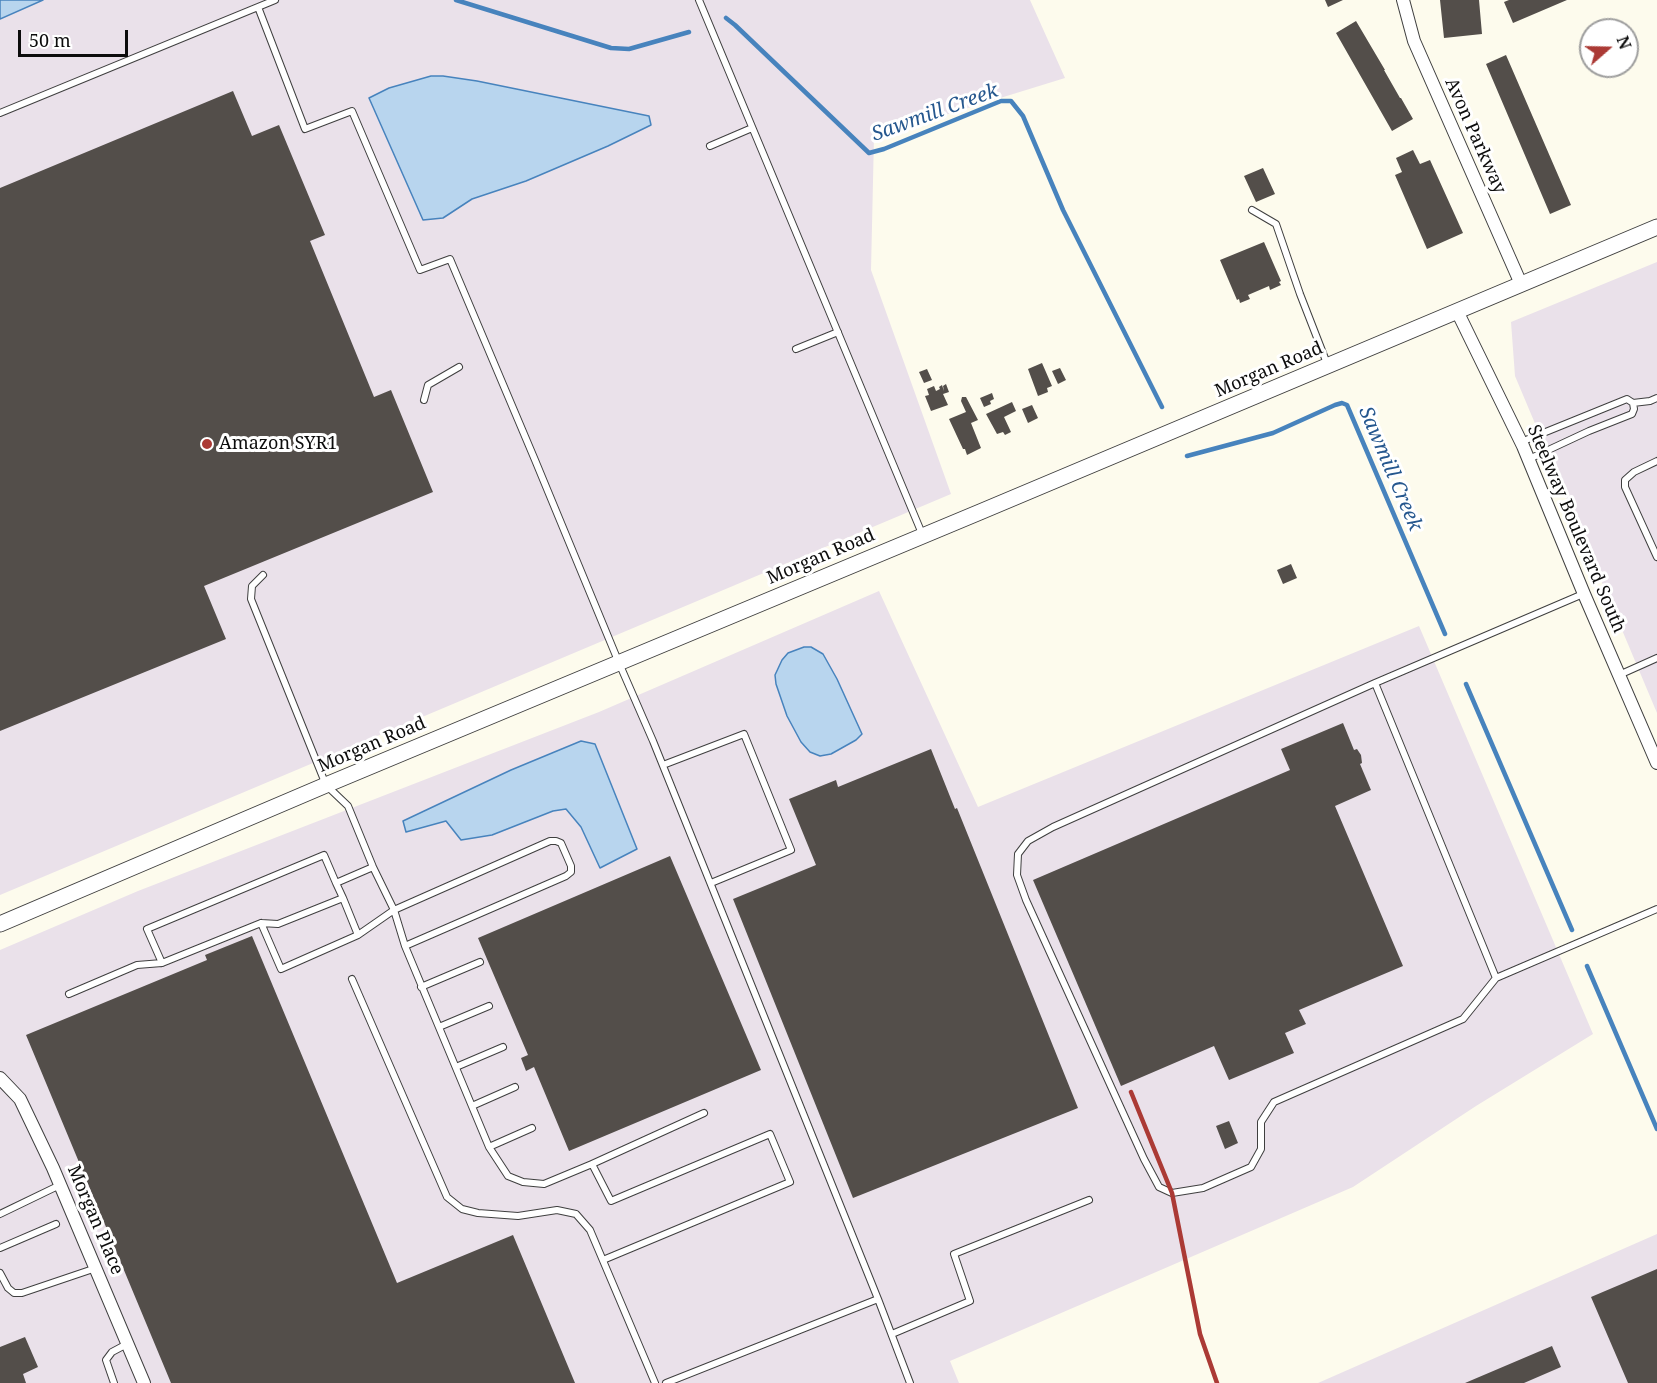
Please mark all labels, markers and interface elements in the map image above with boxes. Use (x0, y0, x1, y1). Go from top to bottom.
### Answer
scale bar (21, 18, 130, 56)
north arrow (1579, 18, 1639, 78)
text: 50 m (29, 28, 71, 52)
text: N (1612, 33, 1637, 52)
street label: Avon Parkway (1440, 75, 1510, 197)
water label: Sawmill Creek (869, 79, 1001, 147)
street label: Morgan Road (1212, 338, 1326, 402)
water label: Sawmill Creek (1353, 403, 1427, 535)
street label: Steelway Boulevard South (1522, 422, 1630, 636)
place label: Amazon SYR1 (219, 433, 337, 455)
marker: Amazon SYR1 (200, 437, 214, 451)
street label: Morgan Road (764, 525, 878, 589)
street label: Morgan Road (315, 713, 429, 777)
street label: Morgan Place (62, 1162, 128, 1278)

